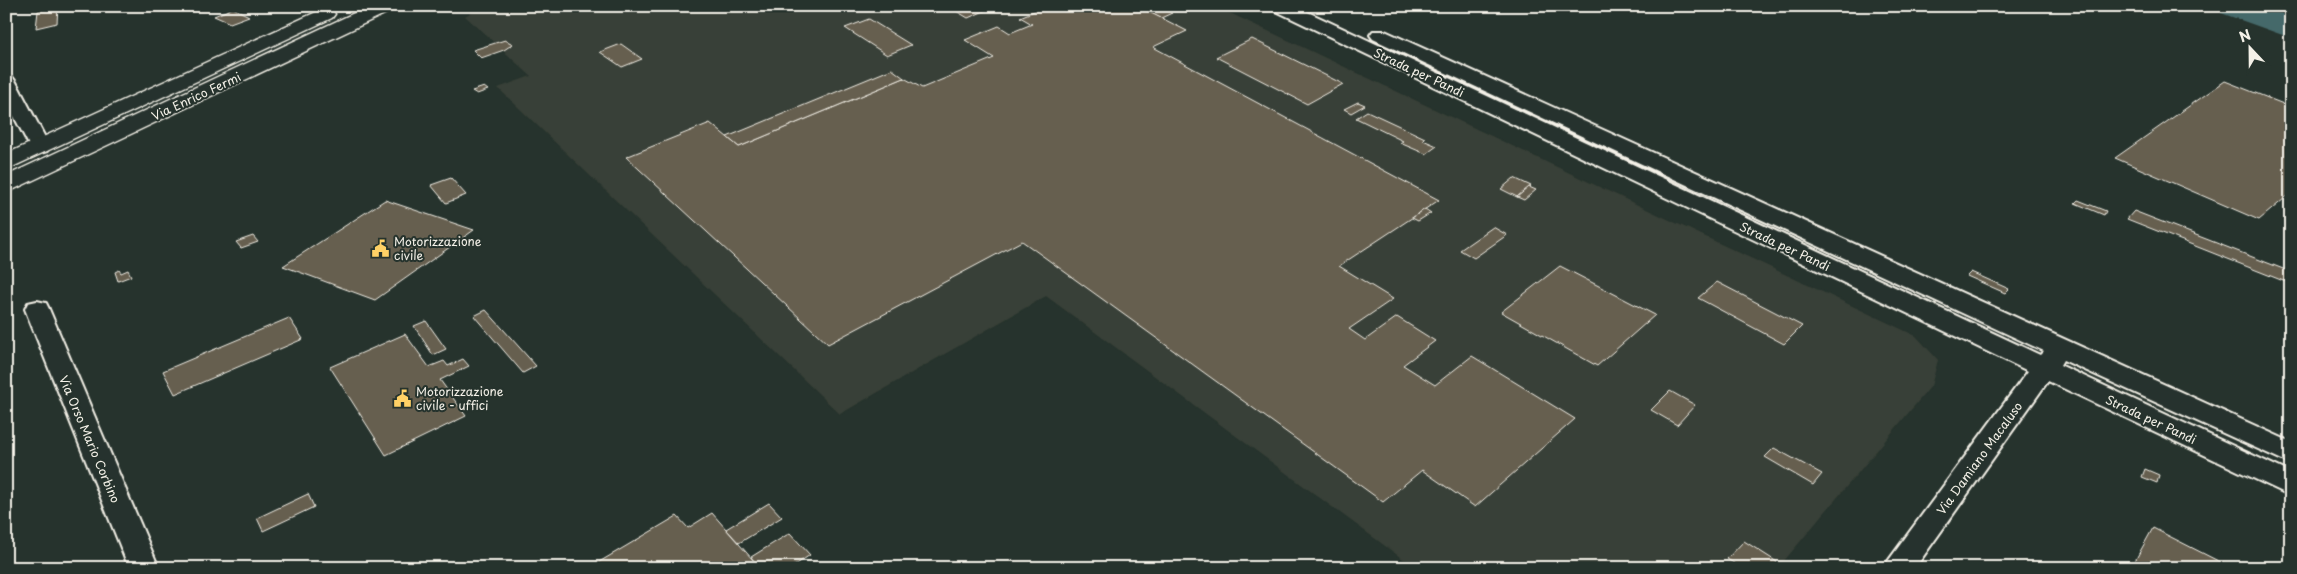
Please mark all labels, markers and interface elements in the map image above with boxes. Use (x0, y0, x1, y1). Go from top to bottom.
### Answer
north arrow (2224, 22, 2274, 72)
text: N (2236, 24, 2254, 47)
street label: Strada per Pandi (1371, 43, 1467, 101)
street label: Via Enrico Fermi (148, 67, 244, 125)
street label: Strada per Pandi (1737, 217, 1833, 275)
place label: Motorizzazione civile (394, 232, 482, 264)
public building icon: Motorizzazione civile (370, 238, 390, 258)
street label: Via Orso Mario Corbino (55, 372, 125, 506)
place label: Motorizzazione civile - uffici (416, 382, 504, 414)
public building icon: Motorizzazione civile - uffici (392, 388, 412, 408)
street label: Strada per Pandi (2103, 390, 2199, 448)
street label: Via Damiano Macaluso (1932, 398, 2026, 518)

